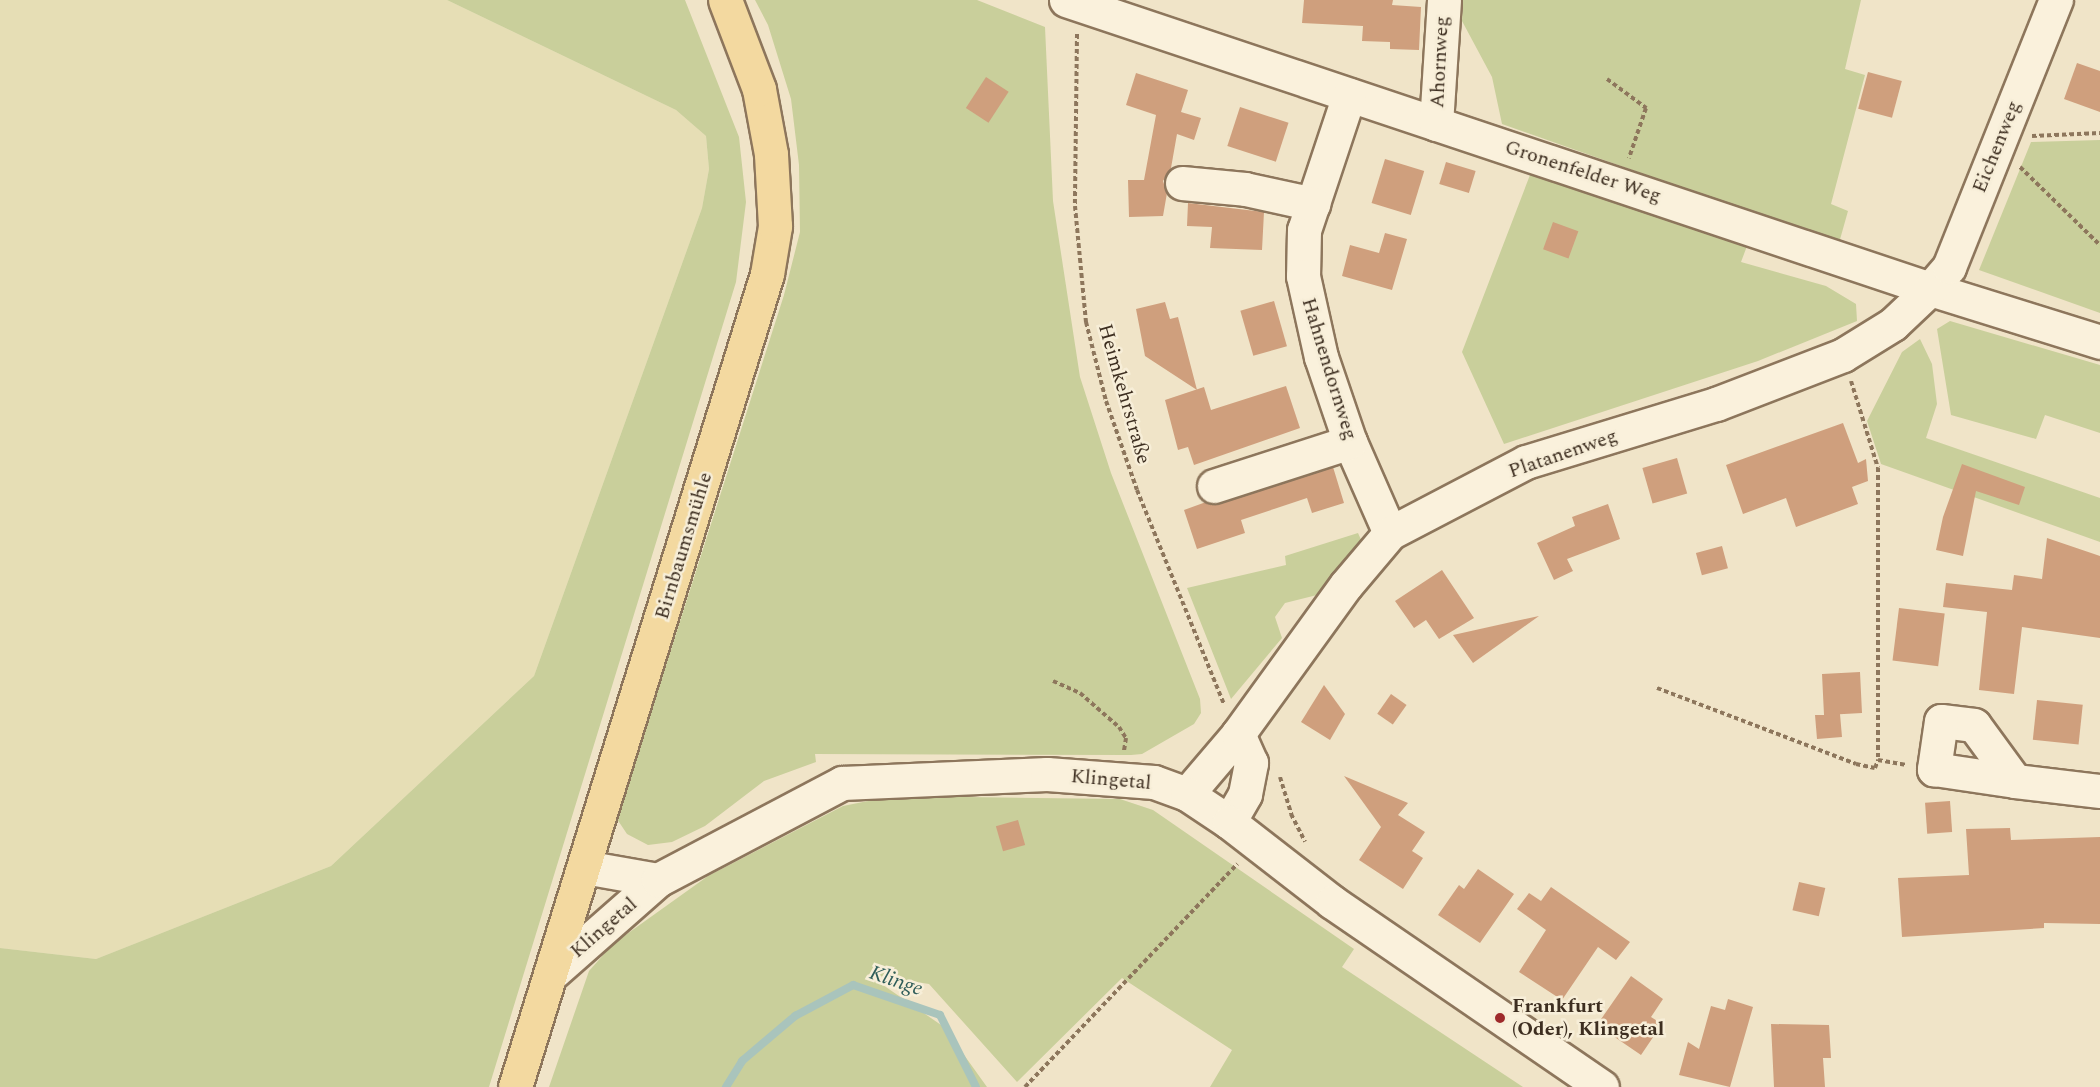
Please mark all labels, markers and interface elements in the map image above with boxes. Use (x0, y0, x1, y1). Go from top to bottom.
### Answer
street label: Ahornweg (1426, 15, 1454, 109)
street label: Eichenweg (1968, 97, 2026, 197)
street label: Gronenfelder Weg (1502, 135, 1664, 209)
street label: Hahnendornweg (1296, 295, 1362, 443)
street label: Heimkehrstraße (1093, 321, 1155, 467)
street label: Platanenweg (1505, 424, 1621, 484)
street label: Birnbaumsmühle (650, 470, 718, 622)
street label: Klingetal (1070, 765, 1152, 795)
street label: Klingetal (566, 892, 642, 964)
water label: Klinge (866, 960, 926, 1002)
place label: Frankfurt (Oder), Klingetal (1512, 994, 1664, 1041)
marker: Frankfurt (Oder), Klingetal (1493, 1011, 1507, 1025)

